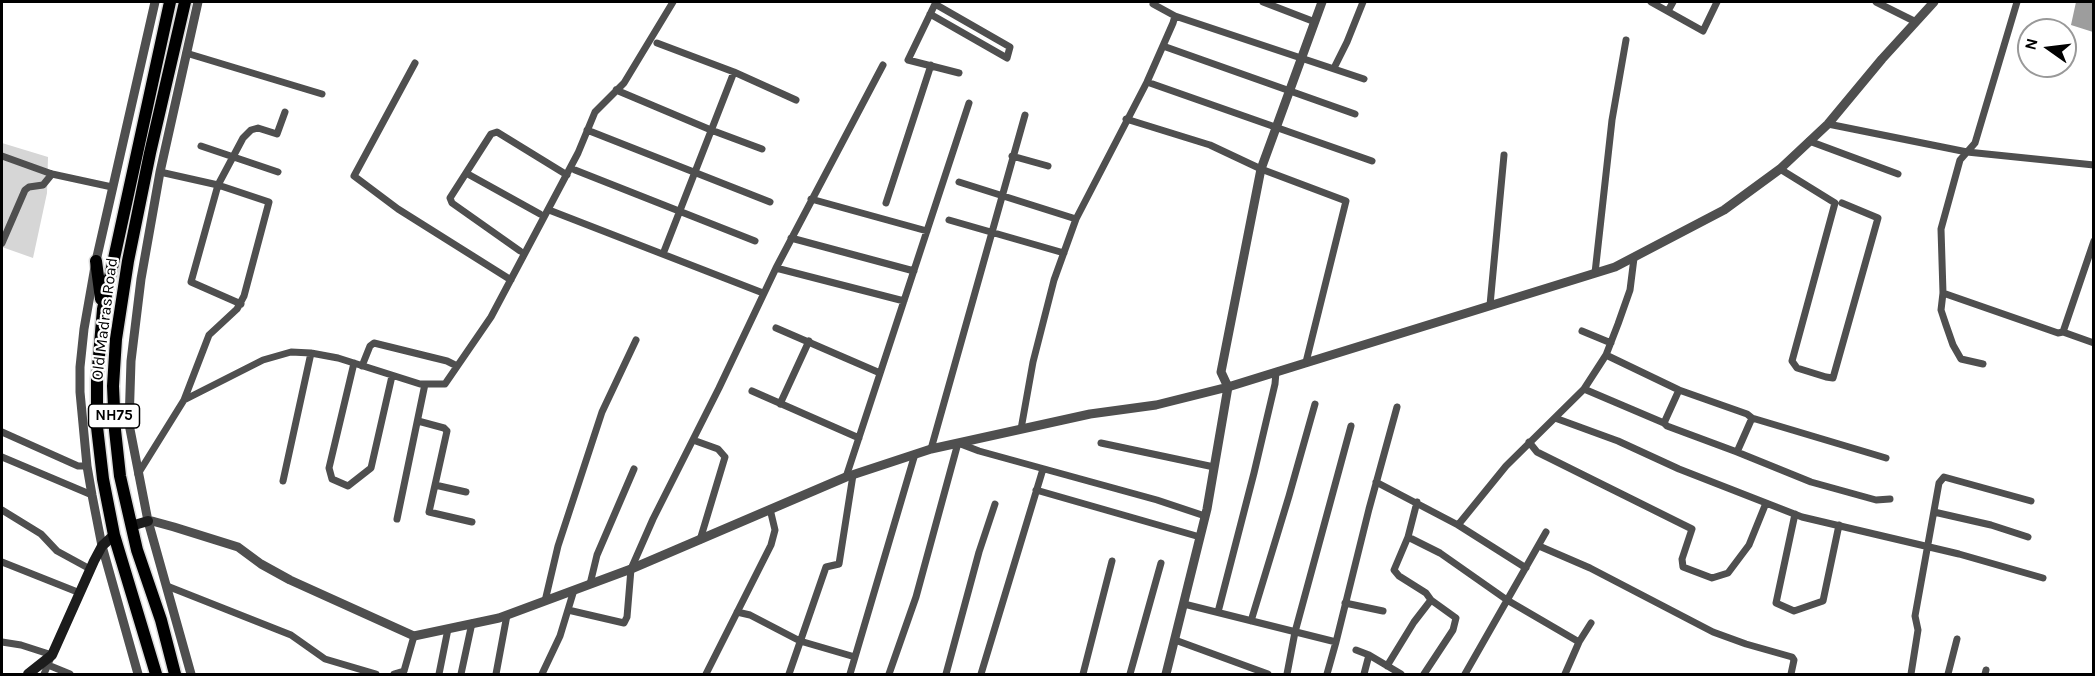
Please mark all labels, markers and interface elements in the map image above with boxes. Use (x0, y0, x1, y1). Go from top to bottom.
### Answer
north arrow (2017, 18, 2077, 78)
text: N (2020, 36, 2042, 52)
street label: Old Madras Road (88, 257, 122, 381)
road number: NH75 (88, 404, 140, 428)

